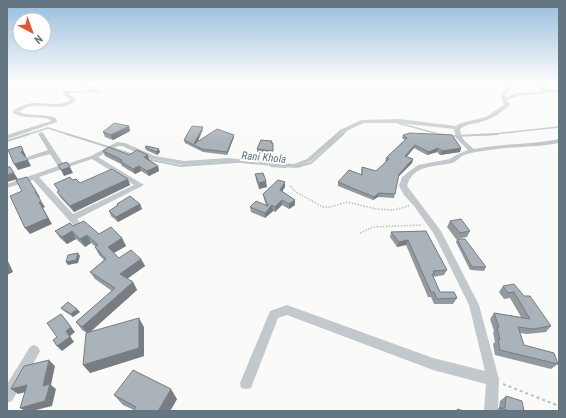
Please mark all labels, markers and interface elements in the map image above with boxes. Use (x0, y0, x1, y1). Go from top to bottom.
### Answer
north arrow (12, 12, 52, 52)
text: N (31, 32, 45, 46)
water label: Rani Khola (241, 149, 287, 166)

